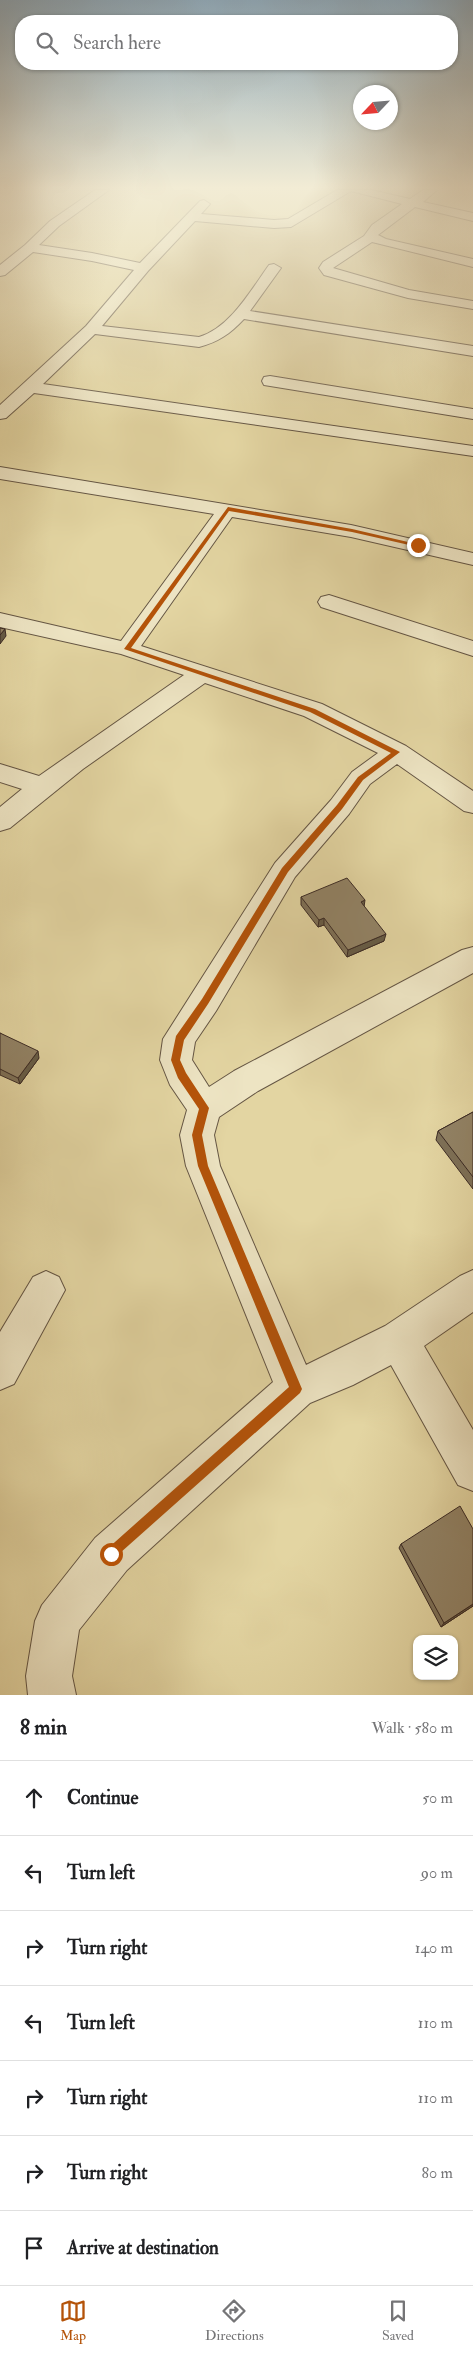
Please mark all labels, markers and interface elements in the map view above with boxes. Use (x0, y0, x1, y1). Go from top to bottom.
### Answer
search box (15, 15, 458, 70)
icon: search (33, 29, 61, 57)
text: Search here (73, 31, 161, 55)
north arrow (353, 85, 398, 130)
route end (407, 534, 430, 557)
route start (100, 1543, 123, 1566)
map controls (413, 1635, 458, 1680)
button: layers (413, 1635, 458, 1680)
text: 8 min (20, 1714, 67, 1741)
text: Walk · 580 m (371, 1718, 453, 1738)
icon: ahead (20, 1784, 48, 1812)
text: Continue (67, 1786, 138, 1810)
text: 50 m (422, 1788, 453, 1808)
icon: left (20, 1859, 48, 1887)
text: Turn left (67, 1861, 135, 1885)
text: 90 m (421, 1863, 453, 1883)
icon: right (20, 1934, 48, 1962)
text: Turn right (67, 1936, 147, 1960)
text: 140 m (415, 1938, 453, 1958)
icon: left (20, 2009, 48, 2037)
text: Turn left (67, 2011, 135, 2035)
text: 110 m (418, 2013, 453, 2033)
icon: right (20, 2084, 48, 2112)
text: Turn right (67, 2086, 147, 2110)
text: 110 m (418, 2088, 453, 2108)
icon: right (20, 2159, 48, 2187)
text: Turn right (67, 2161, 147, 2185)
text: 80 m (422, 2163, 453, 2183)
icon: arrive (20, 2234, 48, 2262)
text: Arrive at destination (67, 2236, 219, 2260)
tab: Map (59, 2297, 87, 2344)
tab: Directions (205, 2297, 264, 2344)
tab: Saved (382, 2297, 414, 2344)

